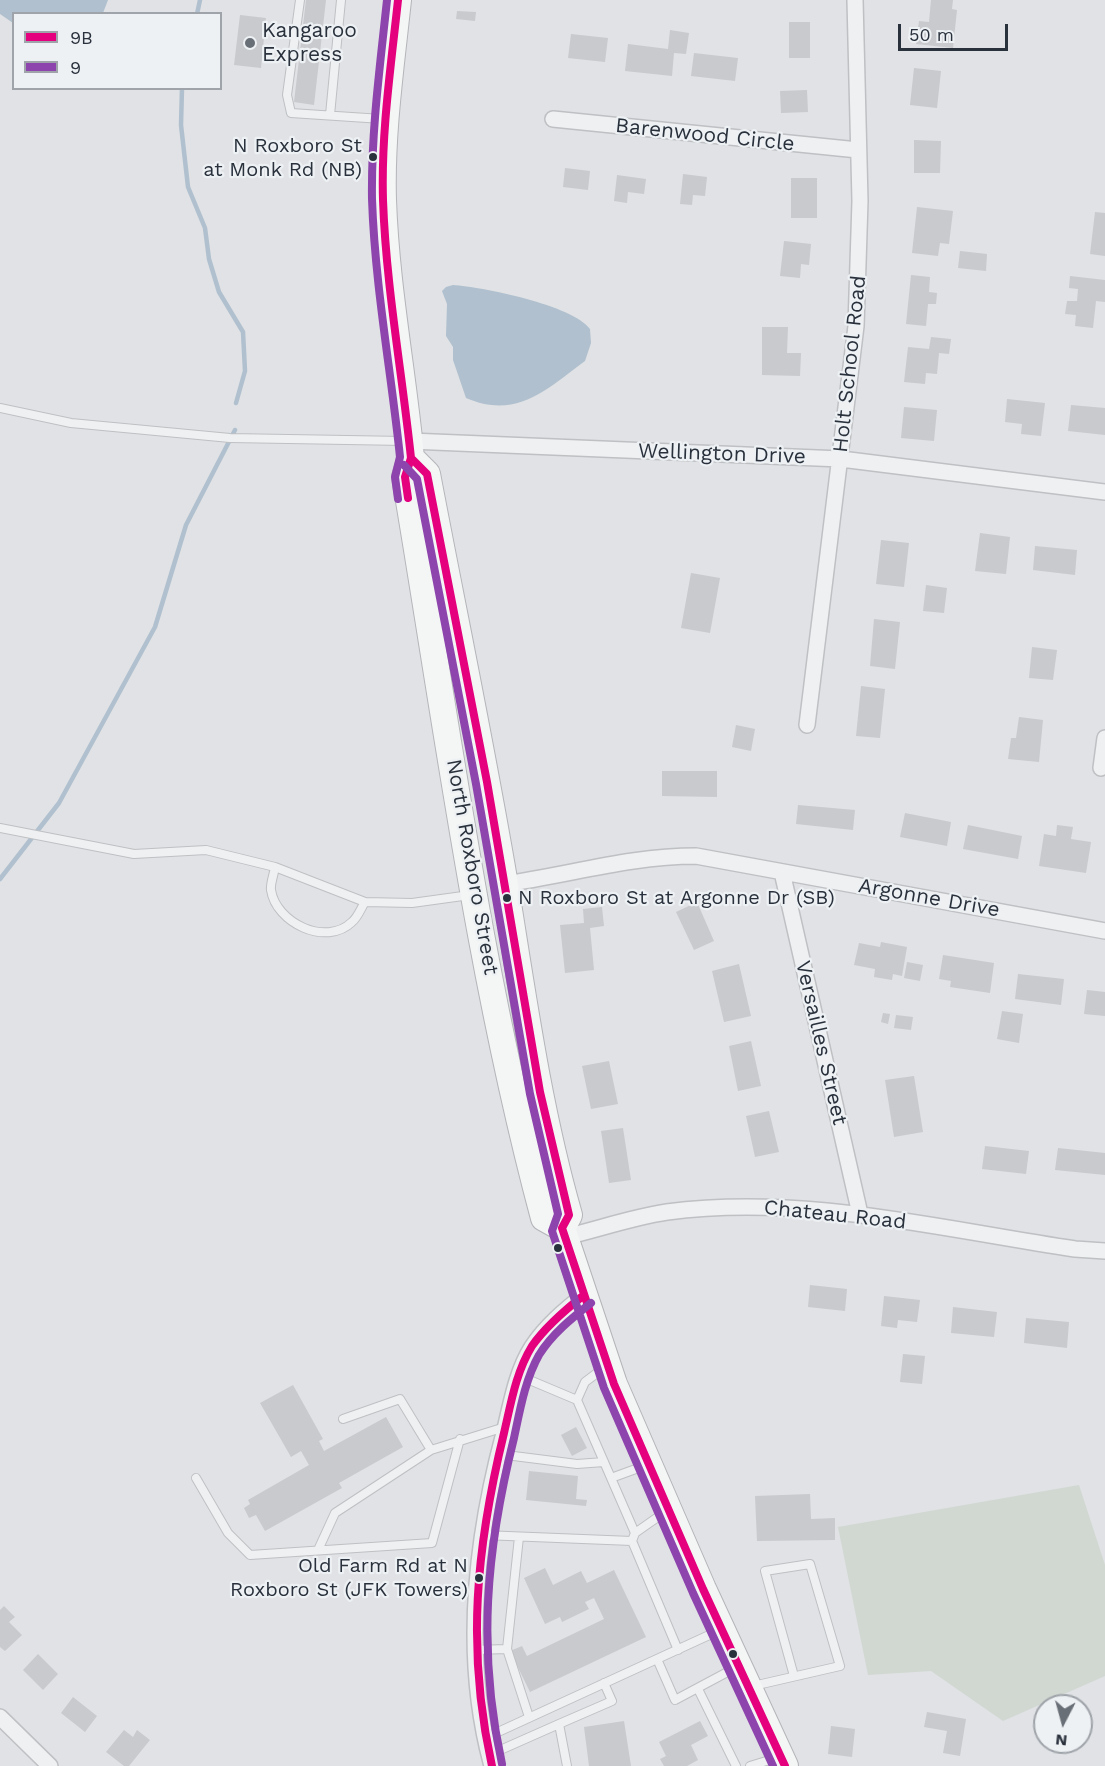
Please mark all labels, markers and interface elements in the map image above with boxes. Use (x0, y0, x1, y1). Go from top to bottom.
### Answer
legend (12, 12, 222, 90)
scale bar (901, 12, 1010, 50)
place label: Kangaroo Express (262, 18, 357, 68)
text: 50 m (909, 24, 954, 45)
text: 9B (70, 27, 93, 48)
marker: Kangaroo Express (243, 36, 257, 50)
text: 9 (70, 57, 81, 78)
street label: Barenwood Circle (614, 113, 796, 157)
place label: N Roxboro St at Monk Rd (NB) (203, 134, 362, 181)
marker: N Roxboro St at Monk Rd (NB) (367, 151, 379, 163)
street label: Holt School Road (828, 274, 872, 454)
street label: Wellington Drive (638, 438, 806, 470)
street label: North Roxboro Street (441, 757, 503, 977)
street label: Argonne Drive (856, 873, 1002, 923)
place label: N Roxboro St at Argonne Dr (SB) (518, 886, 835, 910)
marker: N Roxboro St at Argonne Dr (SB) (501, 892, 513, 904)
street label: Versailles Street (790, 958, 852, 1128)
street label: Chateau Road (763, 1195, 907, 1235)
unlabelled marker (552, 1242, 564, 1254)
place label: Old Farm Rd at N Roxboro St (JFK Towers) (230, 1554, 468, 1601)
marker: Old Farm Rd at N Roxboro St (JFK Towers) (473, 1572, 485, 1584)
unlabelled marker (727, 1648, 739, 1660)
north arrow (1033, 1694, 1093, 1754)
text: N (1054, 1730, 1068, 1750)

